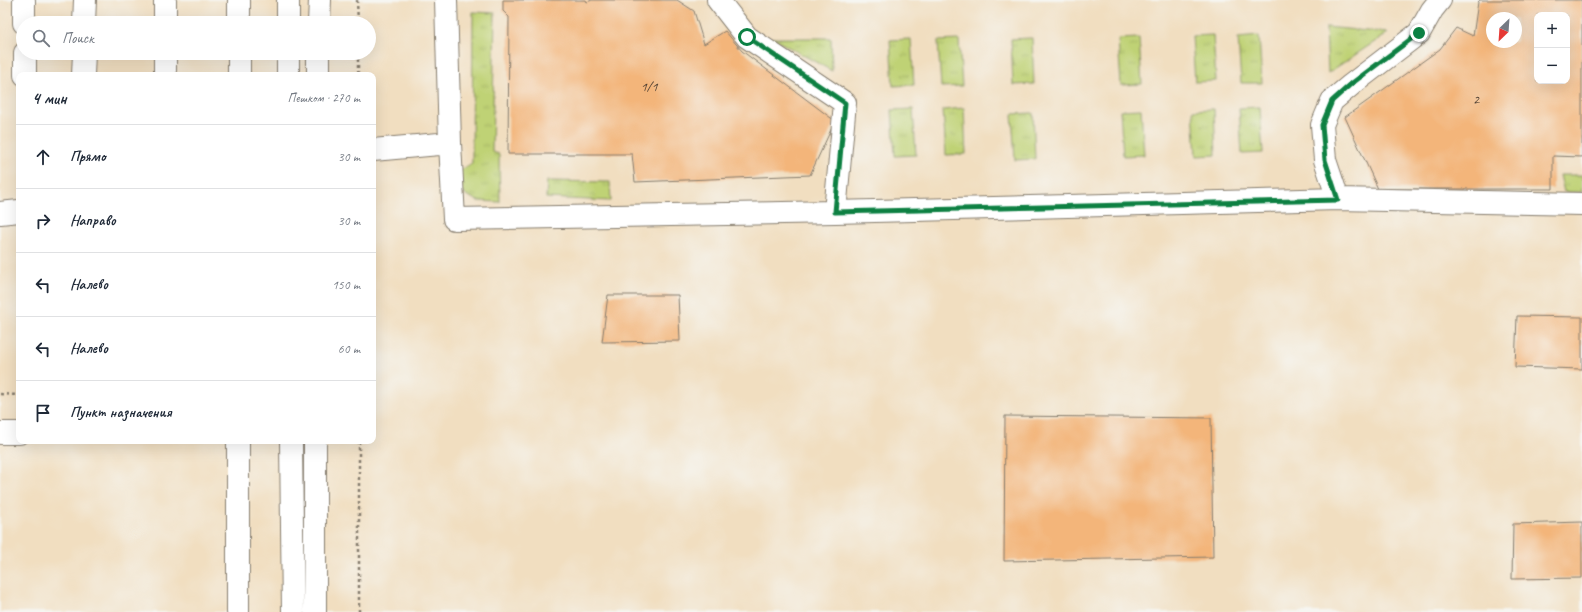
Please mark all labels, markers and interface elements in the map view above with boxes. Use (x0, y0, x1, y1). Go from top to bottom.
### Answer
north arrow (1486, 12, 1522, 48)
map controls (1534, 12, 1570, 84)
button: + (1534, 12, 1570, 48)
search box (16, 16, 376, 60)
route end (1410, 24, 1428, 42)
icon: search (30, 27, 52, 49)
route start (738, 28, 756, 46)
text: Поиск (62, 29, 94, 48)
button: − (1534, 48, 1570, 84)
house number: 1/1 (640, 78, 658, 95)
text: 4 мин (32, 88, 67, 109)
text: Пешком · 270 m (287, 90, 360, 106)
house number: 2 (1473, 91, 1481, 108)
icon: ahead (32, 146, 54, 168)
text: Прямо (70, 147, 106, 166)
text: 30 m (338, 149, 360, 165)
icon: right (32, 210, 54, 232)
text: Направо (70, 211, 116, 230)
text: 30 m (338, 213, 360, 229)
icon: left (32, 274, 54, 296)
text: Налево (70, 275, 108, 294)
text: 150 m (332, 277, 360, 293)
icon: left (32, 338, 54, 360)
text: Налево (70, 339, 108, 358)
text: 60 m (338, 341, 360, 357)
icon: arrive (32, 402, 54, 424)
text: Пункт назначения (70, 403, 172, 422)

